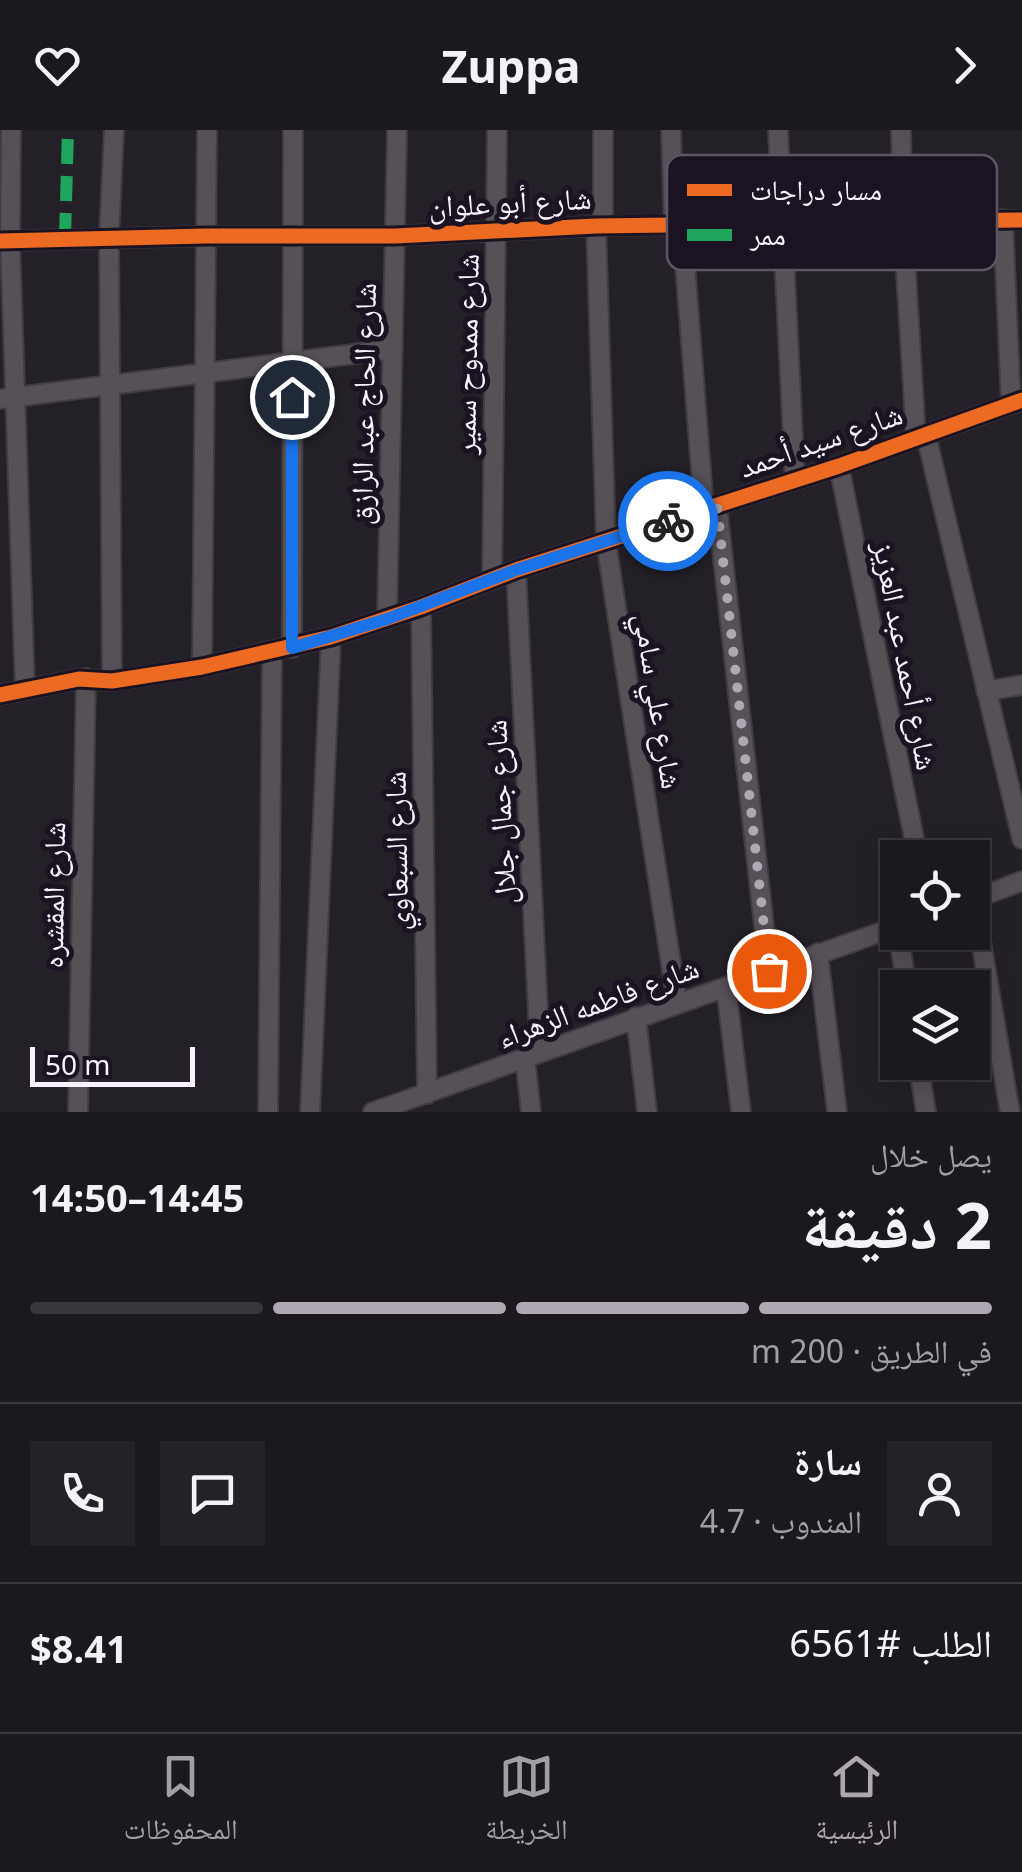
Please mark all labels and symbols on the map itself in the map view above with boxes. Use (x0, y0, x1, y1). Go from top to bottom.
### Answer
legend (667, 155, 997, 270)
text: مسار دراجات (750, 170, 882, 208)
street label: شارع أبو علوان (427, 177, 593, 226)
text: ممر (749, 215, 786, 253)
street label: شارع ممدوح سمير (443, 253, 488, 456)
street label: شارع الحاج عبد الرازق (340, 282, 385, 526)
pin (250, 355, 335, 440)
street label: شارع سيد أحمد (733, 392, 908, 487)
courier (618, 471, 718, 571)
street label: شارع أحمد عبد العزيز (864, 537, 949, 773)
street label: شارع علي سامي (621, 610, 694, 792)
street label: شارع جمال جلال (474, 719, 525, 905)
street label: شارع السبعاوي (374, 771, 422, 931)
street label: شارع المقشره (31, 821, 74, 969)
pin (727, 929, 812, 1014)
street label: شارع فاطمه الزهراء (491, 946, 704, 1057)
scale bar (30, 1042, 195, 1086)

